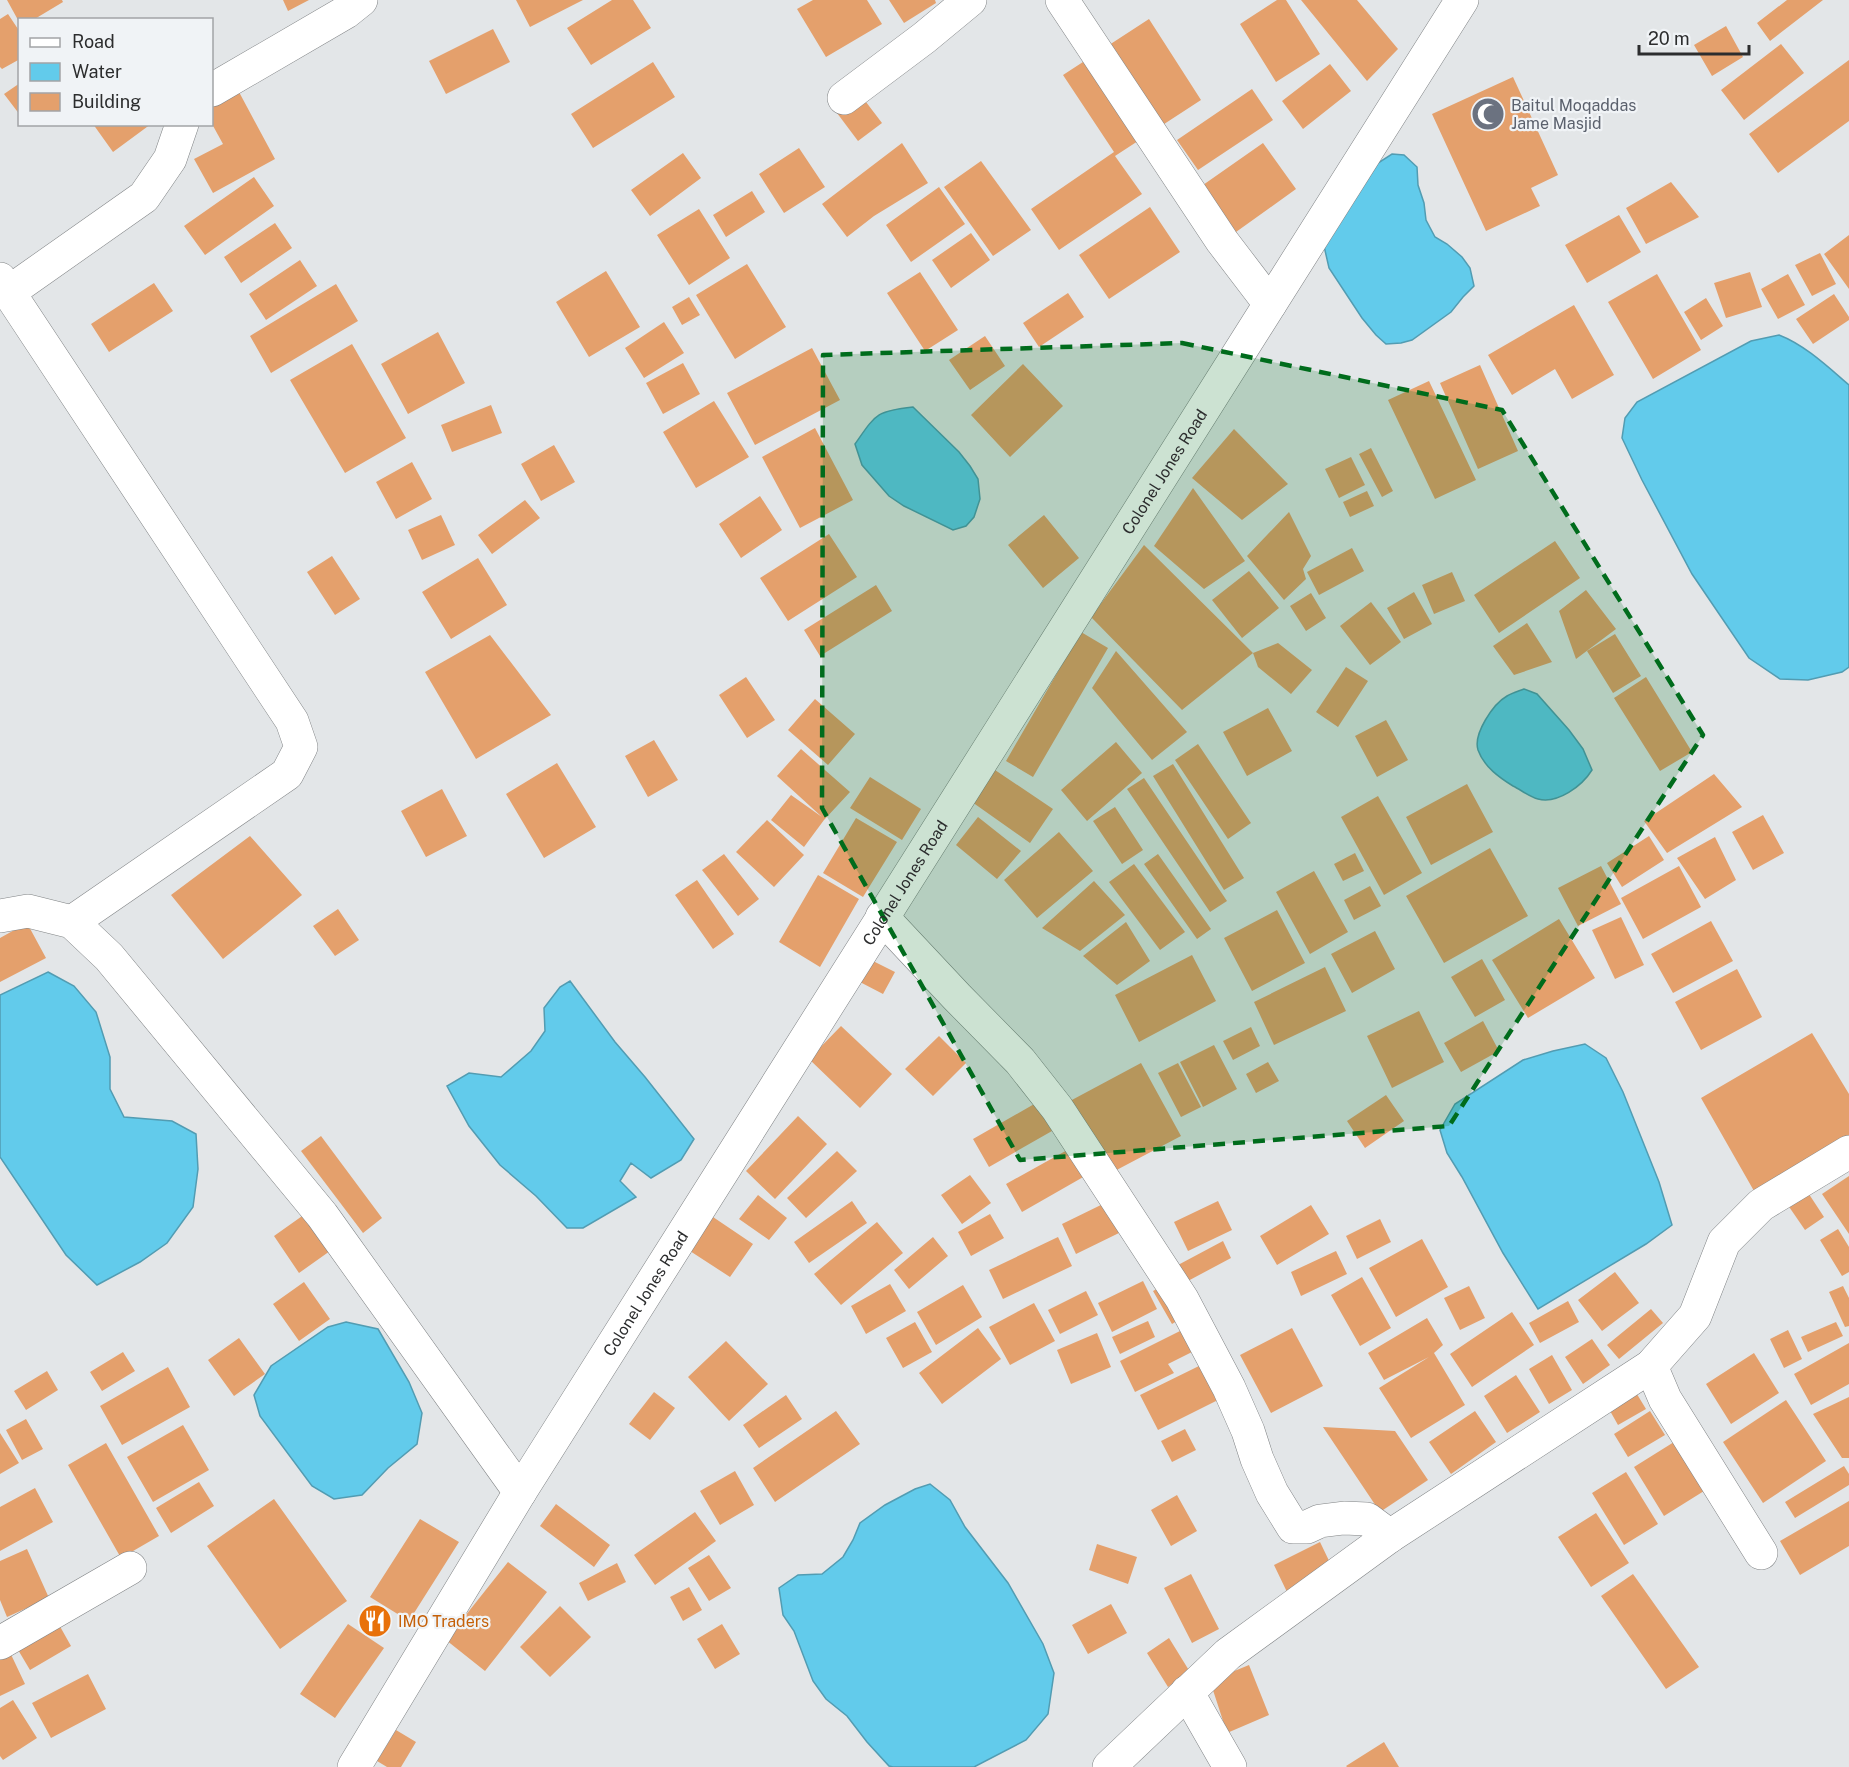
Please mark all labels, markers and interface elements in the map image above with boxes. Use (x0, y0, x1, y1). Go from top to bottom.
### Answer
legend (18, 18, 213, 126)
scale bar (1639, 18, 1748, 56)
text: 20 m (1648, 28, 1690, 49)
text: Road (72, 31, 115, 52)
text: Water (72, 61, 122, 82)
text: Building (72, 91, 141, 112)
mosque icon: Baitul Moqaddas Jame Masjid (1470, 96, 1506, 132)
place label: Baitul Moqaddas Jame Masjid (1511, 96, 1636, 133)
street label: Colonel Jones Road (1118, 406, 1211, 538)
street label: Colonel Jones Road (859, 817, 952, 949)
street label: Colonel Jones Road (599, 1228, 692, 1360)
restaurant icon: IMO Traders (357, 1603, 393, 1639)
place label: IMO Traders (398, 1612, 489, 1631)

